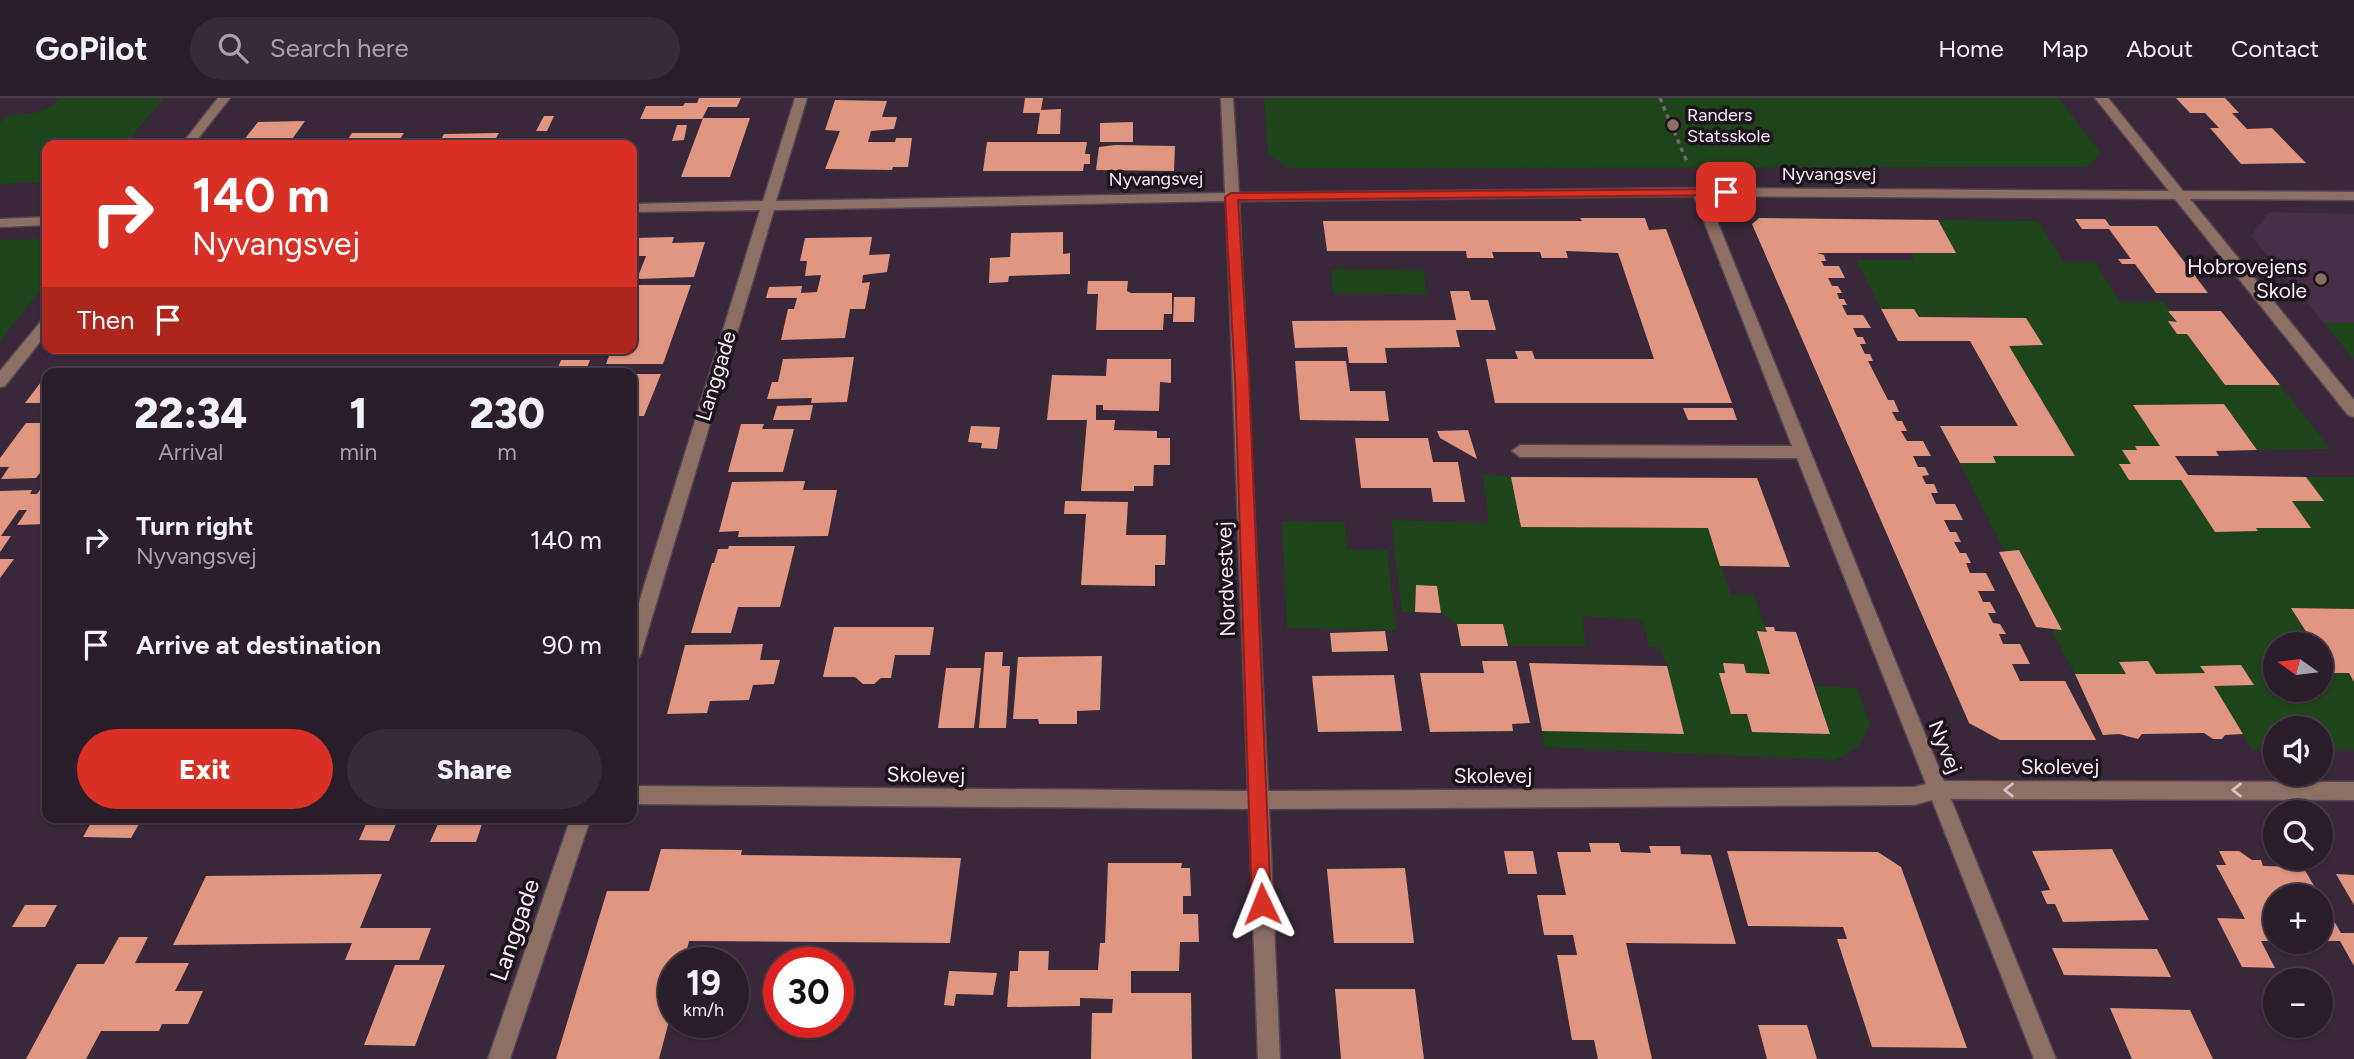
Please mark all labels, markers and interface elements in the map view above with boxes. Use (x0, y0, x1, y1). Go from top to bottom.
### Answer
search box (190, 17, 680, 80)
text: GoPilot (35, 29, 148, 68)
icon: search (214, 29, 252, 67)
text: Search here (270, 32, 409, 64)
text: Home (1938, 34, 2004, 63)
text: Map (2042, 34, 2088, 63)
text: About (2126, 34, 2193, 63)
text: Contact (2231, 34, 2319, 63)
place label: Randers Statsskole (1687, 104, 1770, 147)
marker: Randers Statsskole (1665, 117, 1681, 133)
pin (1696, 162, 1756, 222)
street label: Nyvangsvej (1782, 163, 1876, 185)
text: 140 m (192, 165, 330, 224)
street label: Nyvangsvej (1109, 167, 1203, 191)
icon: right (77, 168, 168, 259)
icon: arrive (1707, 173, 1745, 211)
text: Nyvangsvej (192, 225, 360, 263)
place label: Hobrovejens Skole (2187, 254, 2307, 303)
marker: Hobrovejens Skole (2313, 271, 2329, 287)
icon: arrive (149, 301, 187, 339)
text: Then (77, 304, 135, 336)
street label: Langgade (690, 328, 741, 424)
text: 22:34 (134, 388, 247, 439)
text: 1 (349, 388, 367, 439)
text: 230 (469, 388, 545, 439)
text: Arrival (158, 438, 223, 466)
text: min (340, 438, 377, 466)
text: m (497, 438, 517, 466)
text: Turn right (136, 510, 253, 542)
icon: right (77, 521, 115, 559)
street label: Nordvestvej (1211, 521, 1240, 637)
text: 140 m (530, 524, 602, 556)
text: Nyvangsvej (136, 542, 257, 570)
icon: arrive (77, 626, 115, 664)
text: Arrive at destination (136, 629, 381, 661)
text: 90 m (542, 629, 602, 661)
north arrow (2263, 632, 2333, 702)
map controls (2263, 632, 2333, 1038)
button: sound (2263, 716, 2333, 786)
street label: Nyvej (1924, 717, 1967, 777)
button: Exit (77, 729, 333, 809)
button: Share (347, 729, 602, 809)
street label: Skolevej (2021, 754, 2099, 779)
street label: Skolevej (886, 761, 966, 788)
street label: Skolevej (1454, 763, 1532, 788)
one-way arrow (2004, 782, 2014, 798)
one-way arrow (2231, 782, 2242, 798)
button: search (2263, 800, 2333, 870)
position arrow (1225, 867, 1299, 941)
street label: Langgade (484, 875, 545, 985)
button: + (2263, 884, 2333, 954)
speed limit sign: 30 (763, 947, 854, 1038)
text: 19 (686, 962, 721, 1004)
button: − (2263, 968, 2333, 1038)
text: km/h (683, 999, 724, 1021)

